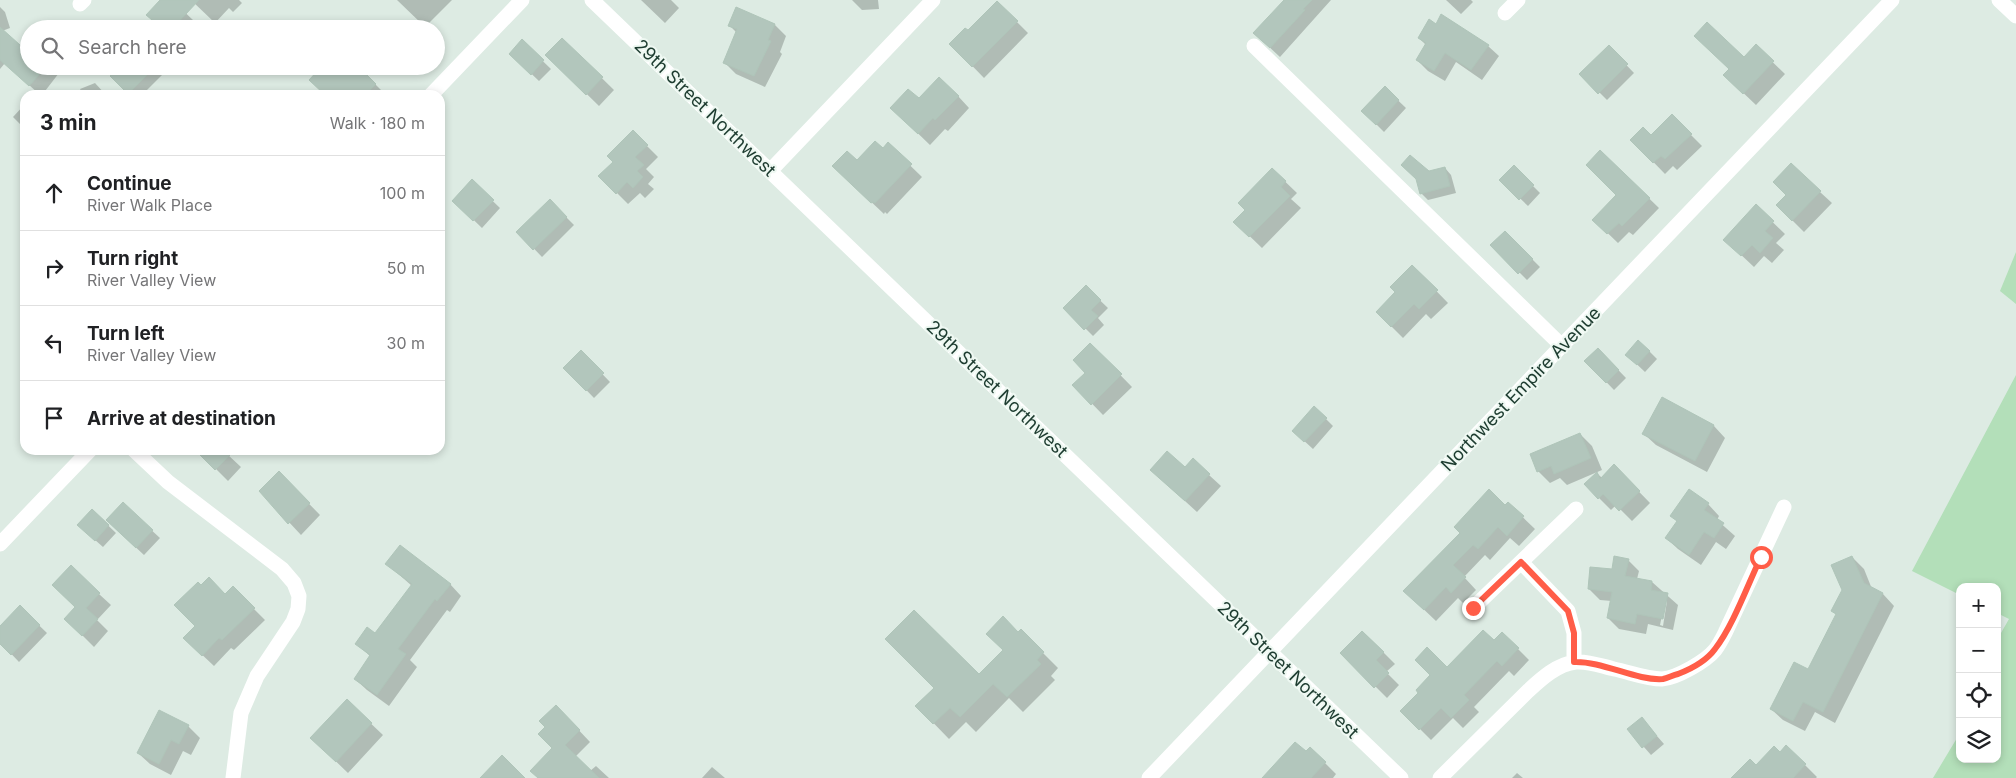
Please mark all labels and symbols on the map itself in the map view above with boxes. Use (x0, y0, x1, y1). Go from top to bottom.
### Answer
street label: 29th Street Northwest (630, 35, 780, 181)
street label: Northwest Empire Avenue (1436, 302, 1605, 475)
street label: 29th Street Northwest (922, 316, 1072, 462)
route start (1750, 546, 1773, 569)
street label: 29th Street Northwest (1213, 597, 1363, 743)
route end (1462, 597, 1485, 620)

